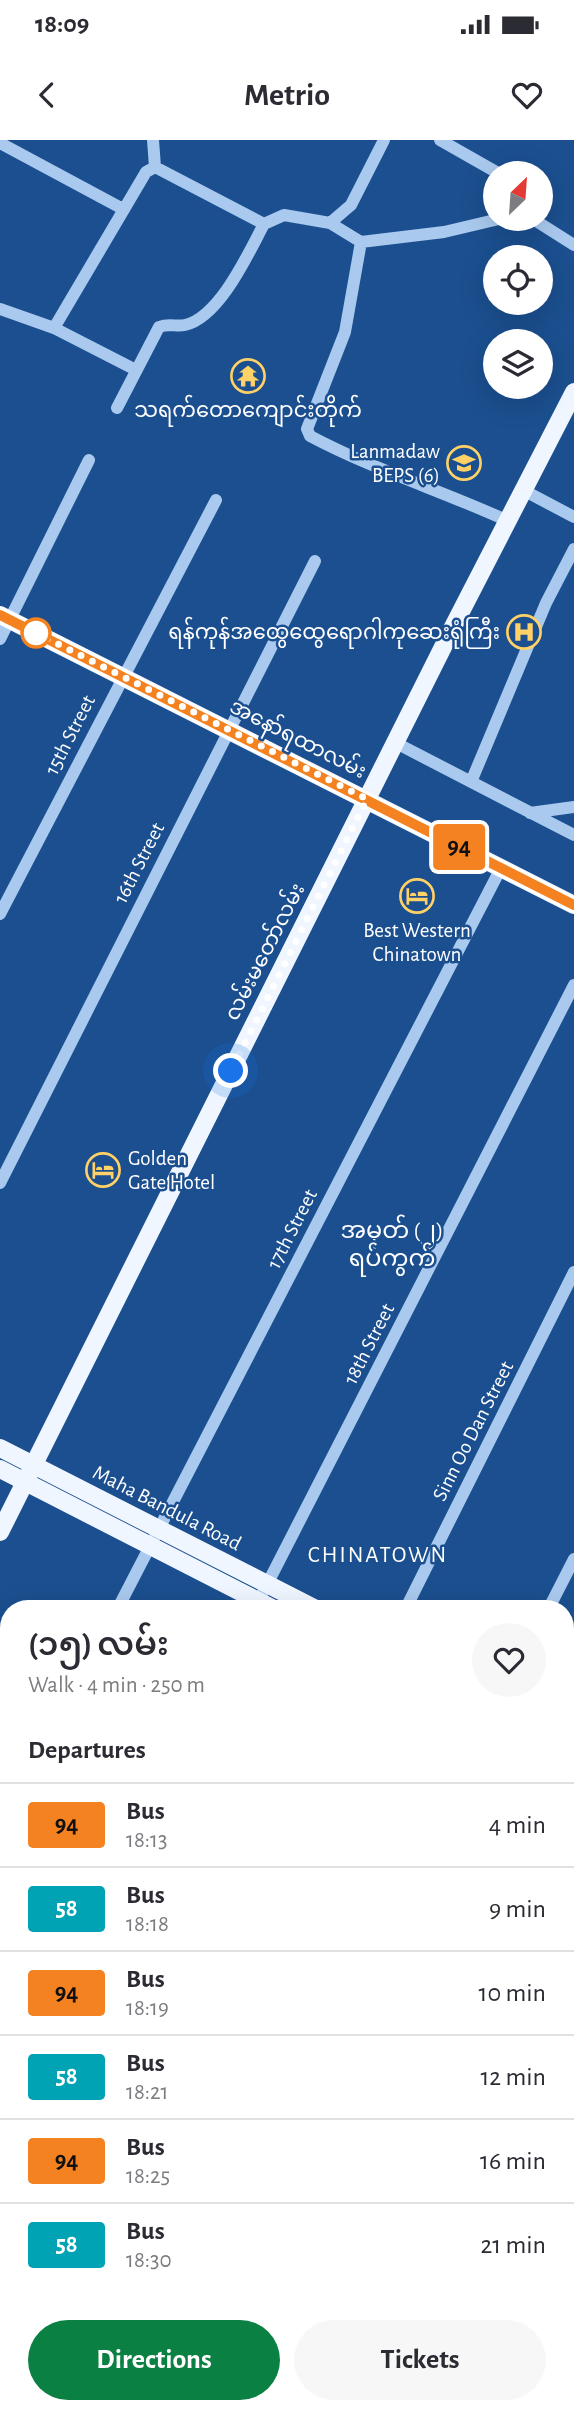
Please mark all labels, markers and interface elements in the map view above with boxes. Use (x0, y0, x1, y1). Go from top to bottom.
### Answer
text: 18:09 (35, 11, 89, 37)
icon: back (28, 76, 66, 114)
icon: heart (508, 76, 546, 114)
text: Metrio (244, 79, 330, 111)
north arrow (483, 161, 553, 231)
map controls (483, 161, 553, 399)
button: locate (483, 245, 553, 315)
button: layers (483, 329, 553, 399)
temple icon: သရက်တောကျောင်းတိုက် (229, 357, 267, 395)
place label: သရက်တောကျောင်းတိုက် (134, 394, 362, 428)
place label: Lanmadaw BEPS (6) (350, 441, 440, 486)
school or university icon: Lanmadaw BEPS (6) (445, 444, 483, 482)
hospital icon: ရန်ကုန်အထွေထွေရောဂါကုဆေးရုံကြီး (505, 613, 543, 651)
place label: ရန်ကုန်အထွေထွေရောဂါကုဆေးရုံကြီး (168, 616, 500, 649)
unlabelled marker (21, 618, 51, 648)
street label: အနော်ရထာလမ်း (224, 690, 372, 788)
street label: 15th Street (41, 691, 99, 778)
street label: 16th Street (110, 819, 168, 907)
line badge: 94 (428, 824, 490, 870)
text: 94 (447, 835, 471, 859)
street label: လမ်းမတော်လမ်း (216, 877, 309, 1024)
hotel icon: Best Western Chinatown (398, 877, 436, 915)
place label: Best Western Chinatown (363, 920, 471, 965)
your location (213, 1053, 248, 1088)
place label: Golden Gate Hotel (128, 1148, 215, 1193)
hotel icon: Golden Gate Hotel (84, 1151, 122, 1189)
street label: 17th Street (263, 1185, 321, 1272)
district label: အမှတ် (၂) ရပ်ကွက် (340, 1214, 444, 1277)
street label: 18th Street (340, 1300, 398, 1388)
street label: Sinn Oo Dan Street (429, 1357, 517, 1504)
street label: Maha Bandula Road (89, 1462, 245, 1555)
district label: CHINATOWN (308, 1544, 448, 1567)
button: heart (472, 1623, 546, 1697)
text: (၁၅) လမ်း (28, 1629, 169, 1662)
text: Walk · 4 min · 250 m (28, 1674, 205, 1697)
text: Departures (28, 1737, 146, 1763)
text: Bus (126, 1798, 165, 1824)
text: 4 min (489, 1812, 546, 1838)
text: 94 (55, 1813, 78, 1837)
text: 18:13 (126, 1829, 167, 1852)
text: Bus (126, 1882, 165, 1908)
text: 9 min (489, 1896, 546, 1922)
text: 58 (55, 1897, 78, 1921)
text: 18:18 (126, 1913, 169, 1936)
text: Bus (126, 1966, 165, 1992)
text: 10 min (479, 1980, 546, 2006)
text: 94 (55, 1981, 78, 2005)
text: 18:19 (126, 1997, 169, 2020)
text: Bus (126, 2050, 165, 2076)
text: 12 min (480, 2064, 546, 2090)
text: 58 (55, 2065, 78, 2089)
text: 18:21 (126, 2081, 168, 2104)
text: Bus (126, 2134, 165, 2160)
text: 16 min (480, 2148, 546, 2174)
text: 94 (55, 2149, 78, 2173)
text: 18:25 (126, 2165, 170, 2188)
text: Bus (126, 2218, 165, 2244)
text: 21 min (480, 2232, 546, 2258)
text: 58 (55, 2233, 78, 2257)
text: 18:30 (126, 2249, 172, 2272)
button: Directions (28, 2320, 280, 2400)
button: Tickets (294, 2320, 546, 2400)

